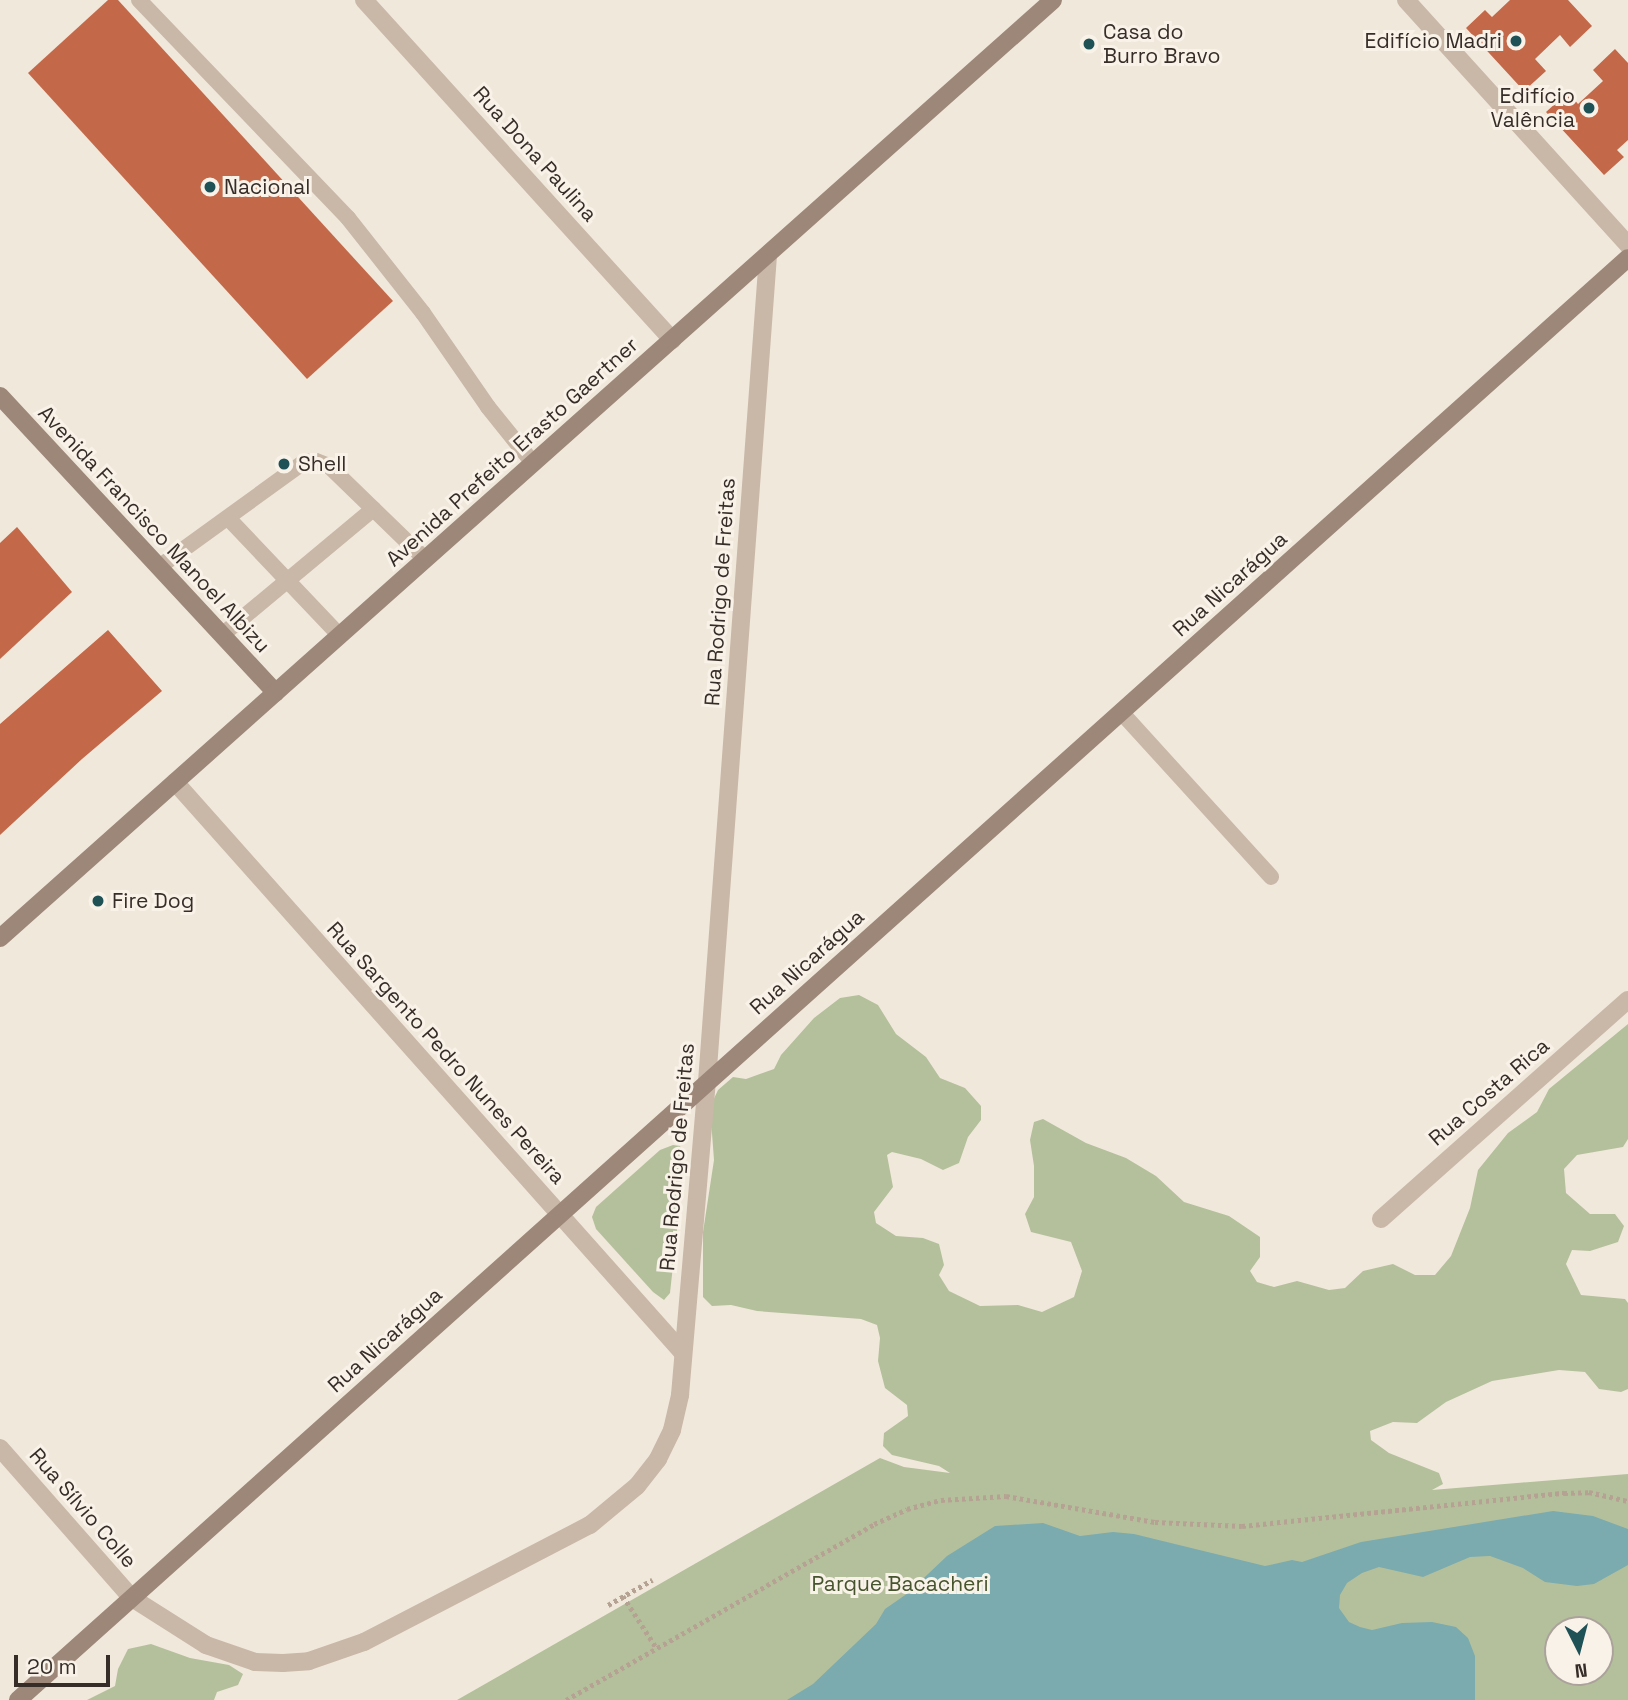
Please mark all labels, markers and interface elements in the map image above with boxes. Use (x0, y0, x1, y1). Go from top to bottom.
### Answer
place label: Casa do Burro Bravo (1103, 19, 1220, 69)
place label: Edifício Madri (1364, 28, 1502, 54)
marker: Edifício Madri (1508, 33, 1524, 49)
marker: Casa do Burro Bravo (1081, 36, 1097, 52)
street label: Rua Dona Paulina (468, 81, 602, 227)
place label: Edifício Valência (1490, 83, 1575, 133)
marker: Edifício Valência (1581, 100, 1597, 116)
place label: Nacional (224, 174, 311, 200)
marker: Nacional (202, 179, 218, 195)
street label: Avenida Prefeito Erasto Gaertner (381, 332, 643, 572)
street label: Avenida Francisco Manoel Albizu (33, 400, 275, 658)
place label: Shell (298, 451, 346, 477)
marker: Shell (276, 456, 292, 472)
street label: Rua Rodrigo de Freitas (699, 477, 741, 707)
street label: Rua Nicarágua (1168, 526, 1292, 642)
place label: Fire Dog (112, 888, 194, 914)
marker: Fire Dog (90, 893, 106, 909)
street label: Rua Nicarágua (745, 904, 869, 1020)
street label: Rua Sargento Pedro Nunes Pereira (321, 917, 571, 1189)
street label: Rua Costa Rica (1424, 1033, 1554, 1151)
street label: Rua Rodrigo de Freitas (654, 1042, 700, 1272)
street label: Rua Nicarágua (323, 1282, 447, 1398)
street label: Rua Sílvio Colle (24, 1443, 142, 1573)
park label: Parque Bacacheri (811, 1571, 989, 1597)
north arrow (1544, 1616, 1614, 1686)
scale bar (18, 1640, 114, 1684)
text: 20 m (27, 1653, 77, 1680)
text: N (1573, 1657, 1589, 1683)

